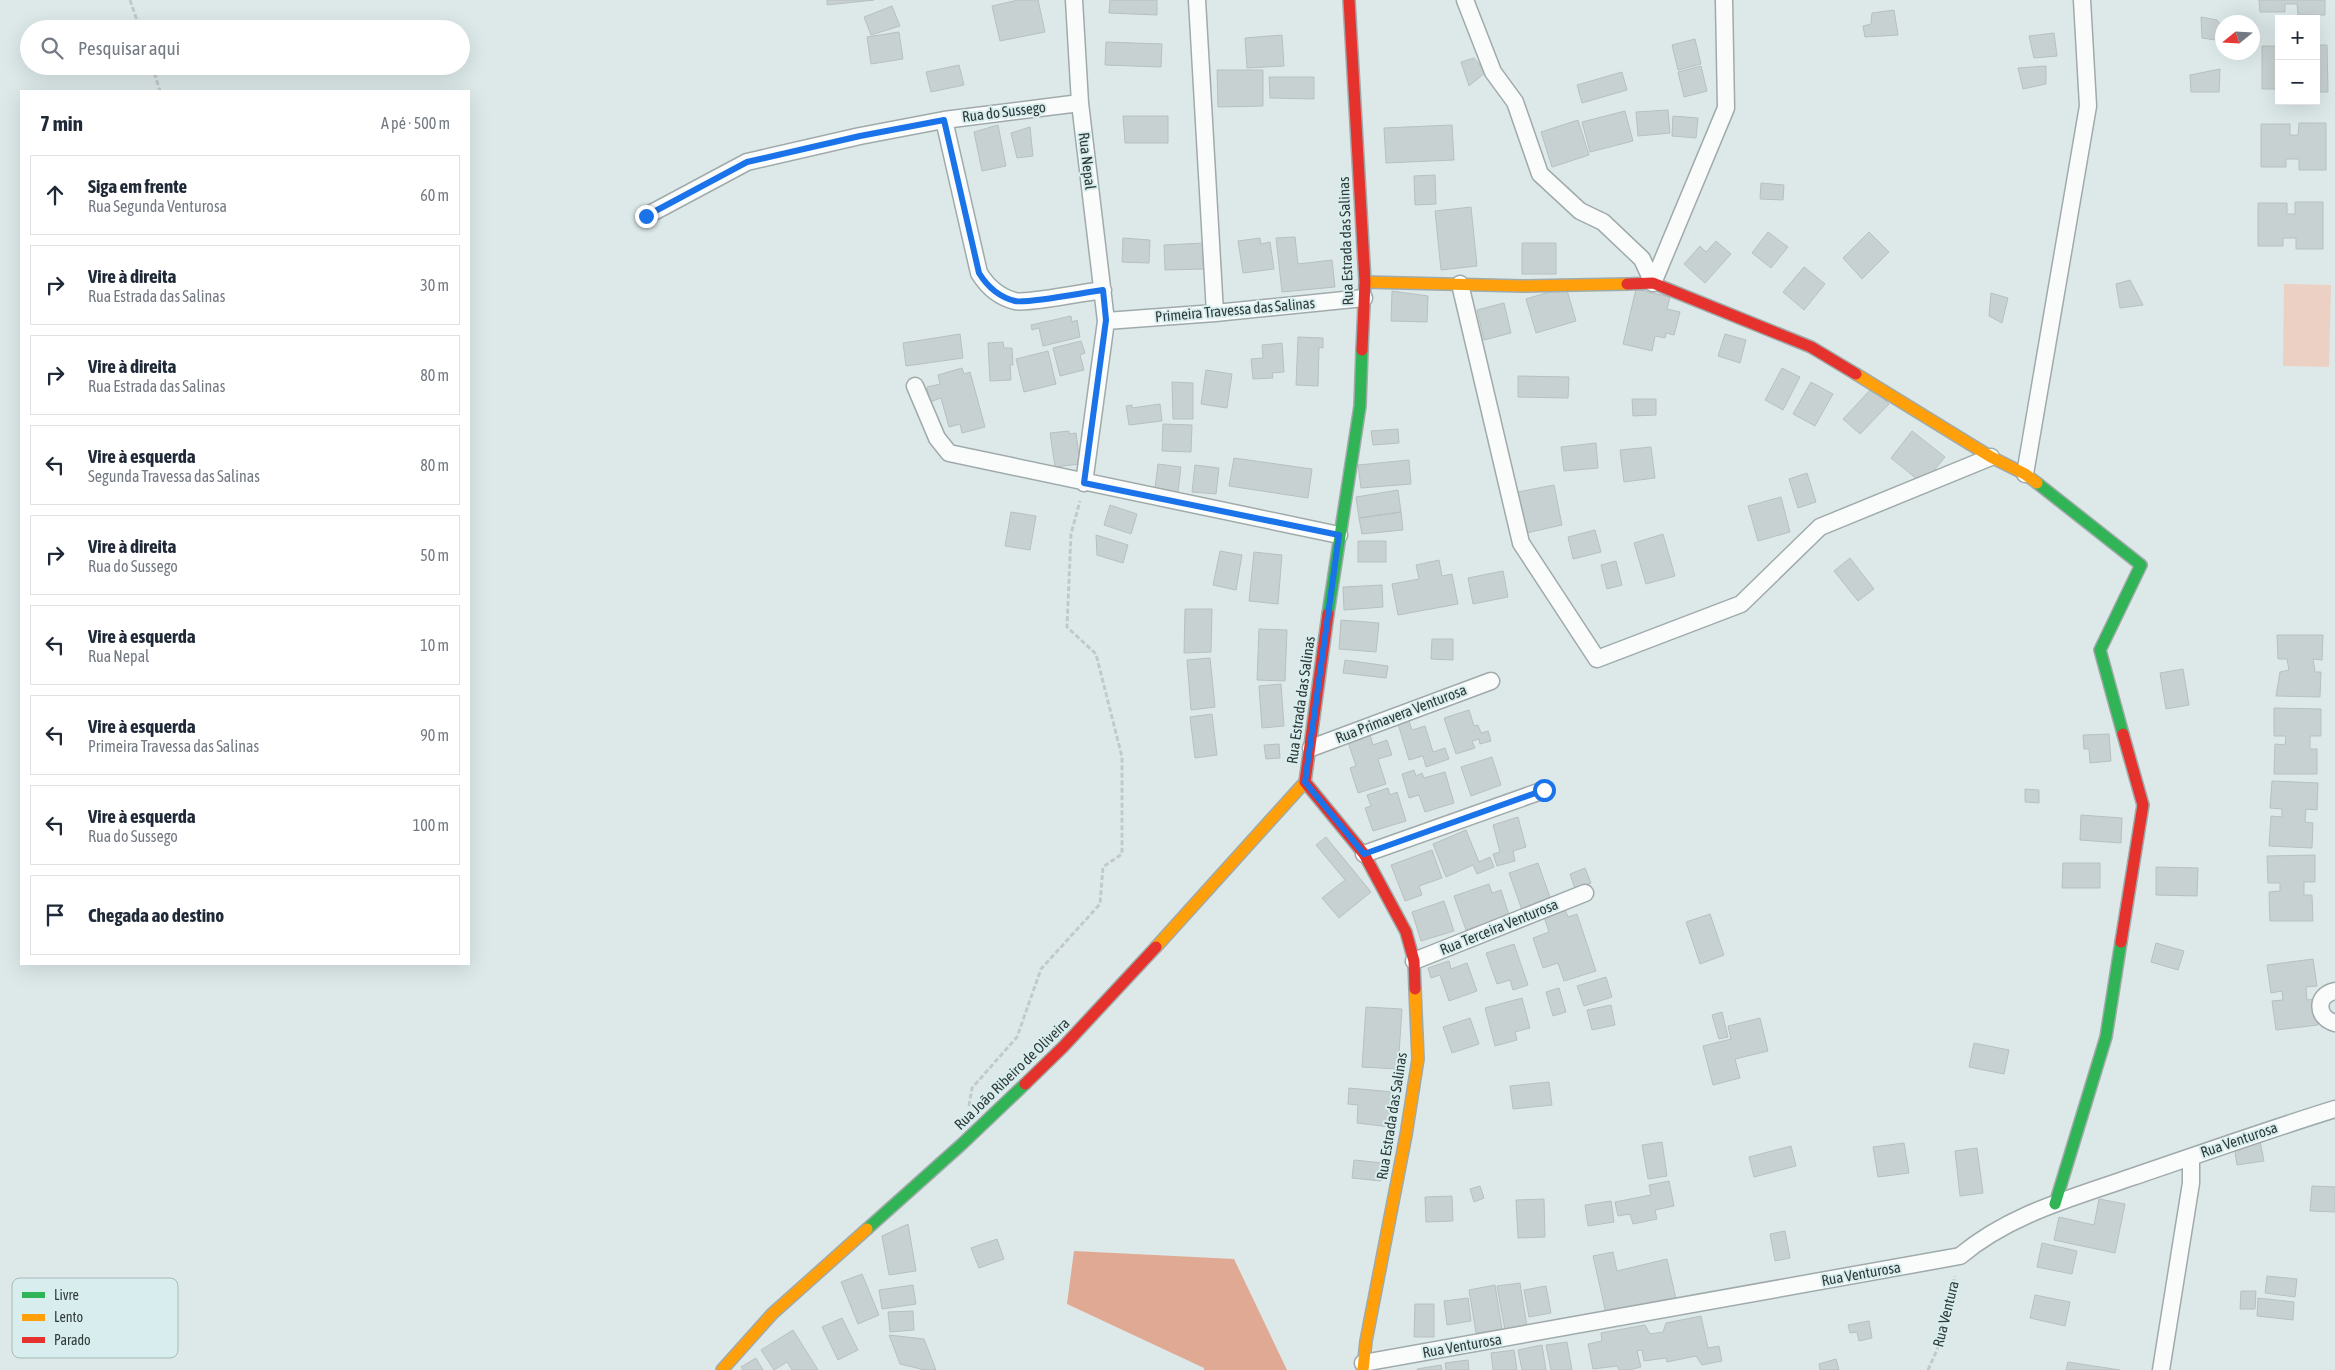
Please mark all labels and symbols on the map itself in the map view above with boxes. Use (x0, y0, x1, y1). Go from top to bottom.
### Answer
north arrow (2215, 15, 2260, 60)
street label: Rua do Sussego (961, 98, 1047, 125)
street label: Rua Nepal (1076, 131, 1099, 191)
street label: Rua Estrada das Salinas (1335, 176, 1356, 306)
route end (635, 205, 658, 228)
street label: Primeira Travessa das Salinas (1154, 294, 1316, 325)
street label: Rua Estrada das Salinas (1283, 635, 1318, 765)
street label: Rua Primavera Venturosa (1333, 681, 1469, 746)
route start (1533, 779, 1556, 802)
street label: Rua Terceira Venturosa (1437, 895, 1560, 958)
street label: Rua João Ribeiro de Oliveira (951, 1014, 1073, 1133)
street label: Rua Estrada das Salinas (1373, 1051, 1410, 1181)
street label: Rua Venturosa (2198, 1118, 2279, 1161)
street label: Rua Venturosa (1820, 1258, 1902, 1289)
legend (12, 1278, 178, 1358)
street label: Rua Ventura (1929, 1279, 1962, 1349)
text: Livre (54, 1287, 79, 1303)
text: Lento (54, 1309, 83, 1325)
street label: Rua Venturosa (1421, 1330, 1503, 1361)
text: Parado (54, 1332, 91, 1348)

